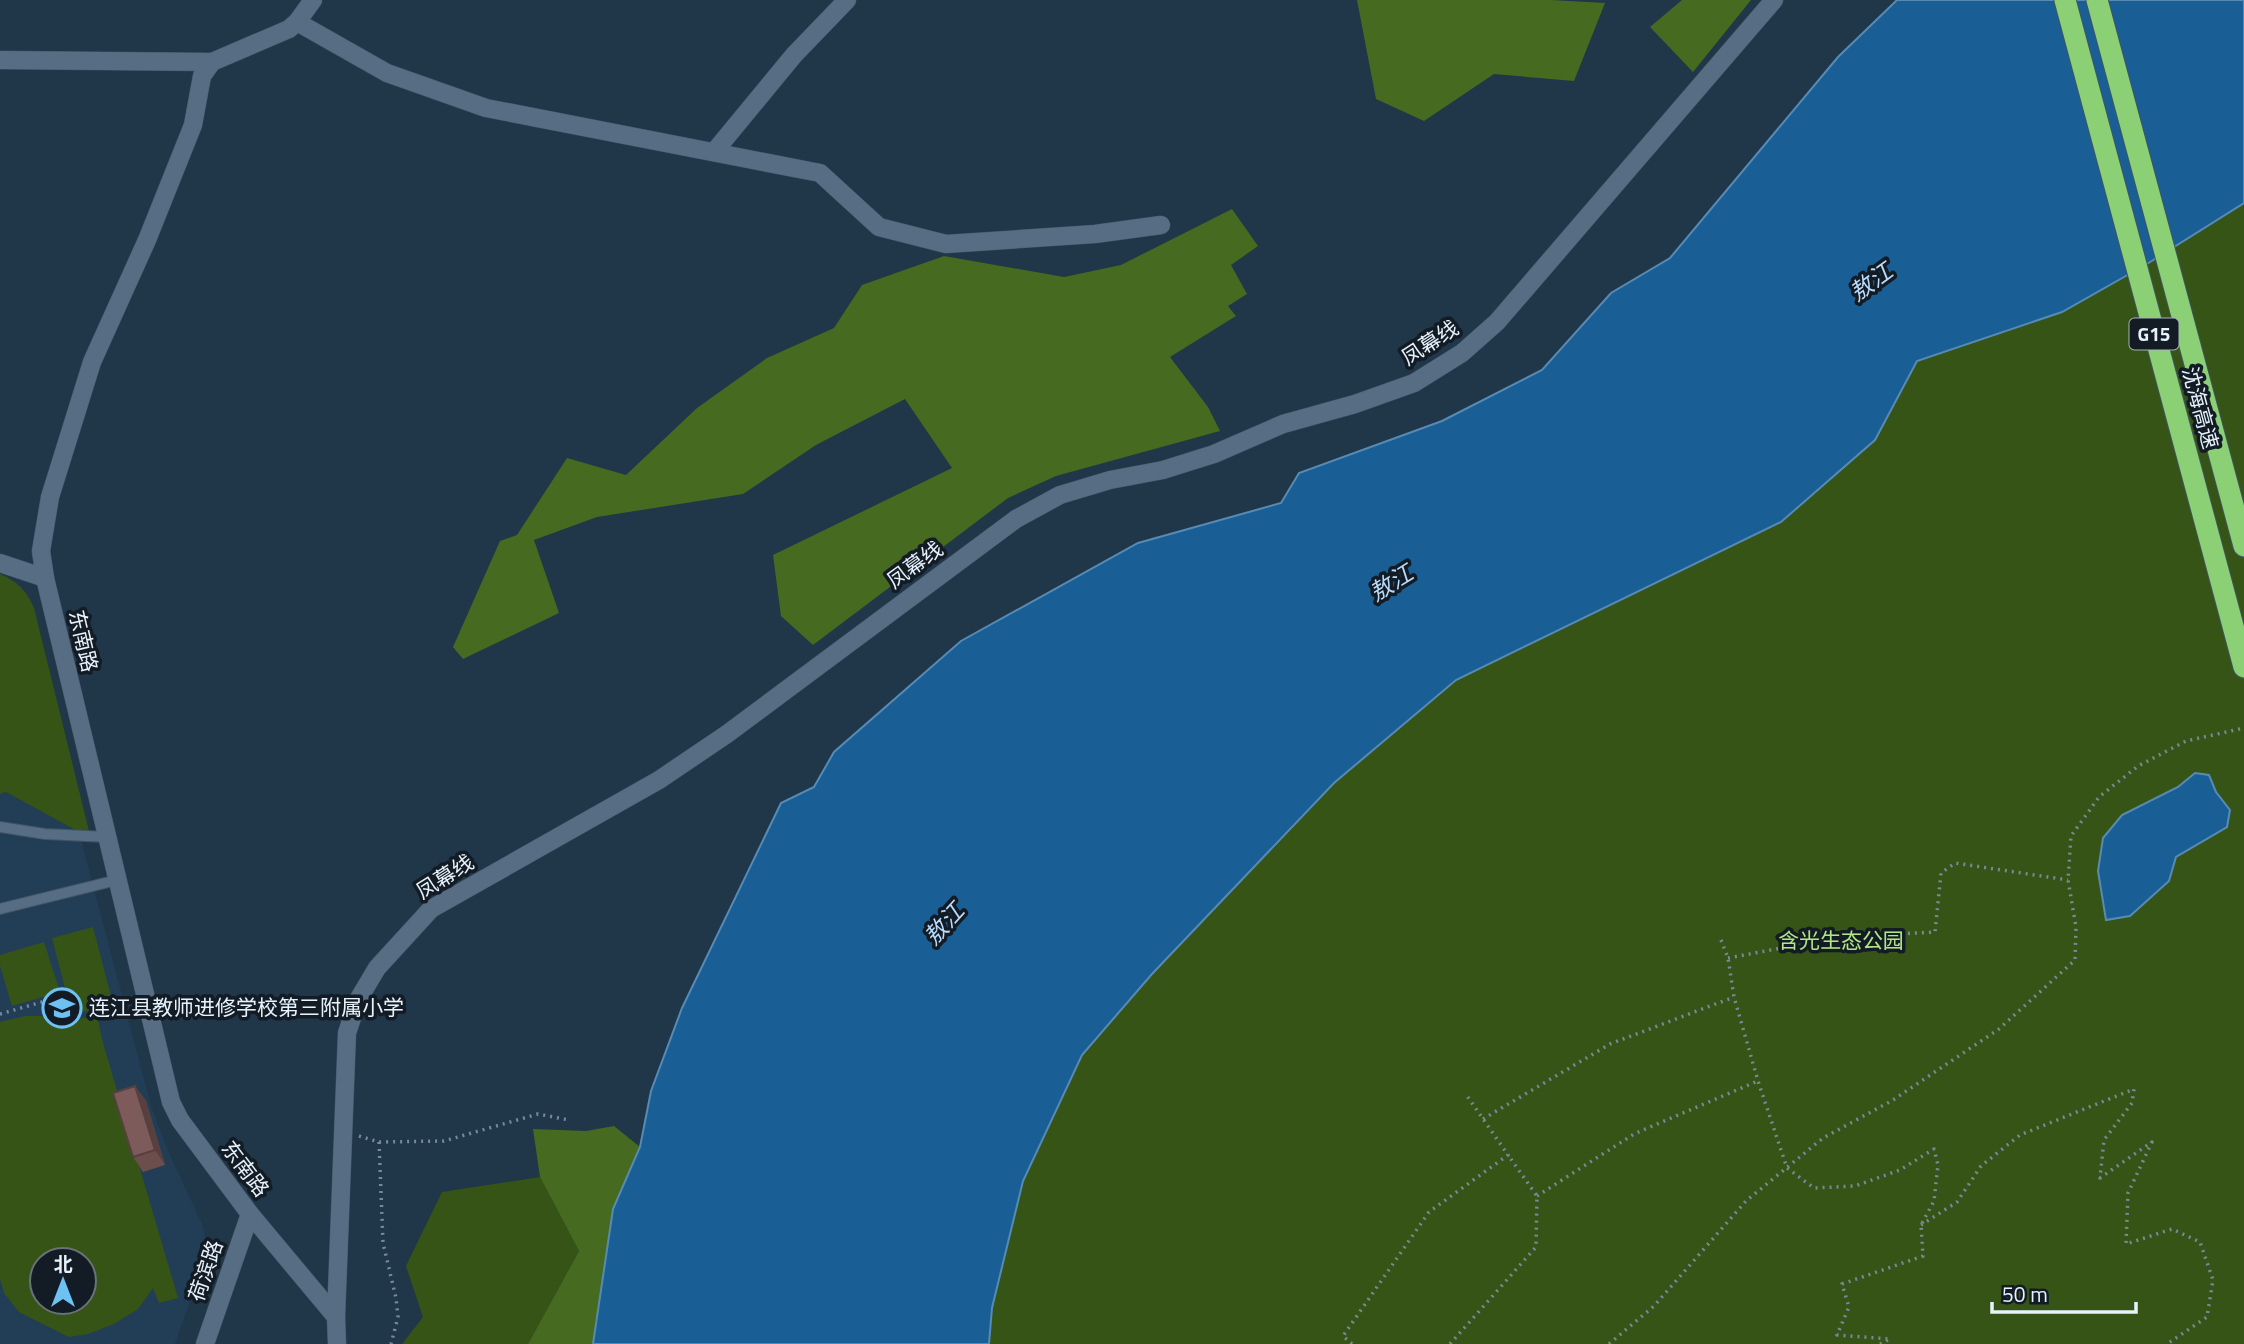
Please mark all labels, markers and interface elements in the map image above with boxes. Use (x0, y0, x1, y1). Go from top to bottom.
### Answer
water label: 敖江 (1842, 252, 1902, 309)
street label: 凤幕线 (1394, 312, 1465, 373)
road number: G15 (2130, 318, 2178, 350)
street label: 沈海高速 (2175, 363, 2227, 452)
street label: 凤幕线 (880, 533, 949, 596)
water label: 敖江 (1362, 554, 1422, 610)
street label: 东南路 (61, 606, 107, 675)
street label: 凤幕线 (409, 846, 480, 906)
water label: 敖江 (915, 893, 974, 952)
park label: 含光生态公园 (1778, 924, 1904, 956)
school or university icon: 连江县教师进修学校第三附属小学 (41, 987, 83, 1029)
place label: 连江县教师进修学校第三附属小学 (89, 991, 404, 1023)
street label: 东南路 (214, 1134, 278, 1203)
street label: 荷滨路 (180, 1236, 230, 1306)
north arrow (28, 1246, 98, 1316)
text: 北 (53, 1249, 73, 1278)
scale bar (1992, 1270, 2136, 1314)
text: 50 m (2002, 1278, 2048, 1310)

